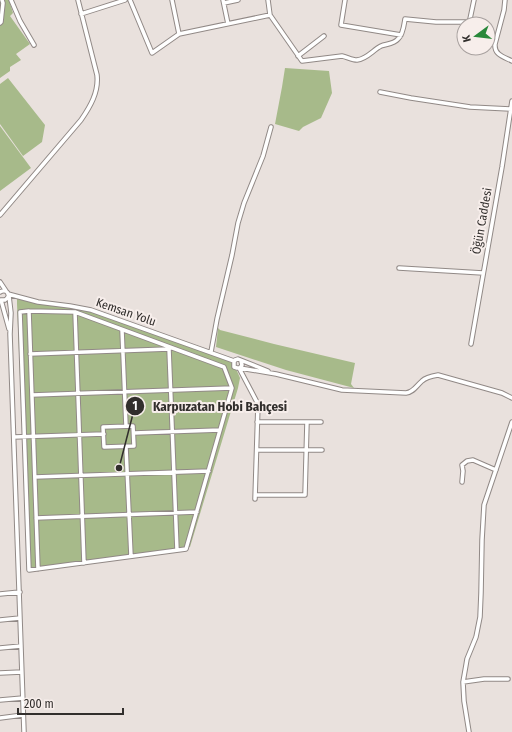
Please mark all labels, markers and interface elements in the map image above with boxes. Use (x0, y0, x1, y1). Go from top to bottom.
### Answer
north arrow (456, 16, 496, 56)
text: K (460, 33, 474, 43)
street label: Öğün Caddesi (467, 186, 495, 255)
street label: Kemsan Yolu (94, 295, 158, 329)
callout: Karpuzatan Hobi Bahçesi (125, 394, 295, 419)
text: 1 (132, 399, 138, 413)
text: Karpuzatan Hobi Bahçesi (153, 399, 287, 415)
scale bar (18, 690, 123, 716)
text: 200 m (24, 697, 54, 711)

